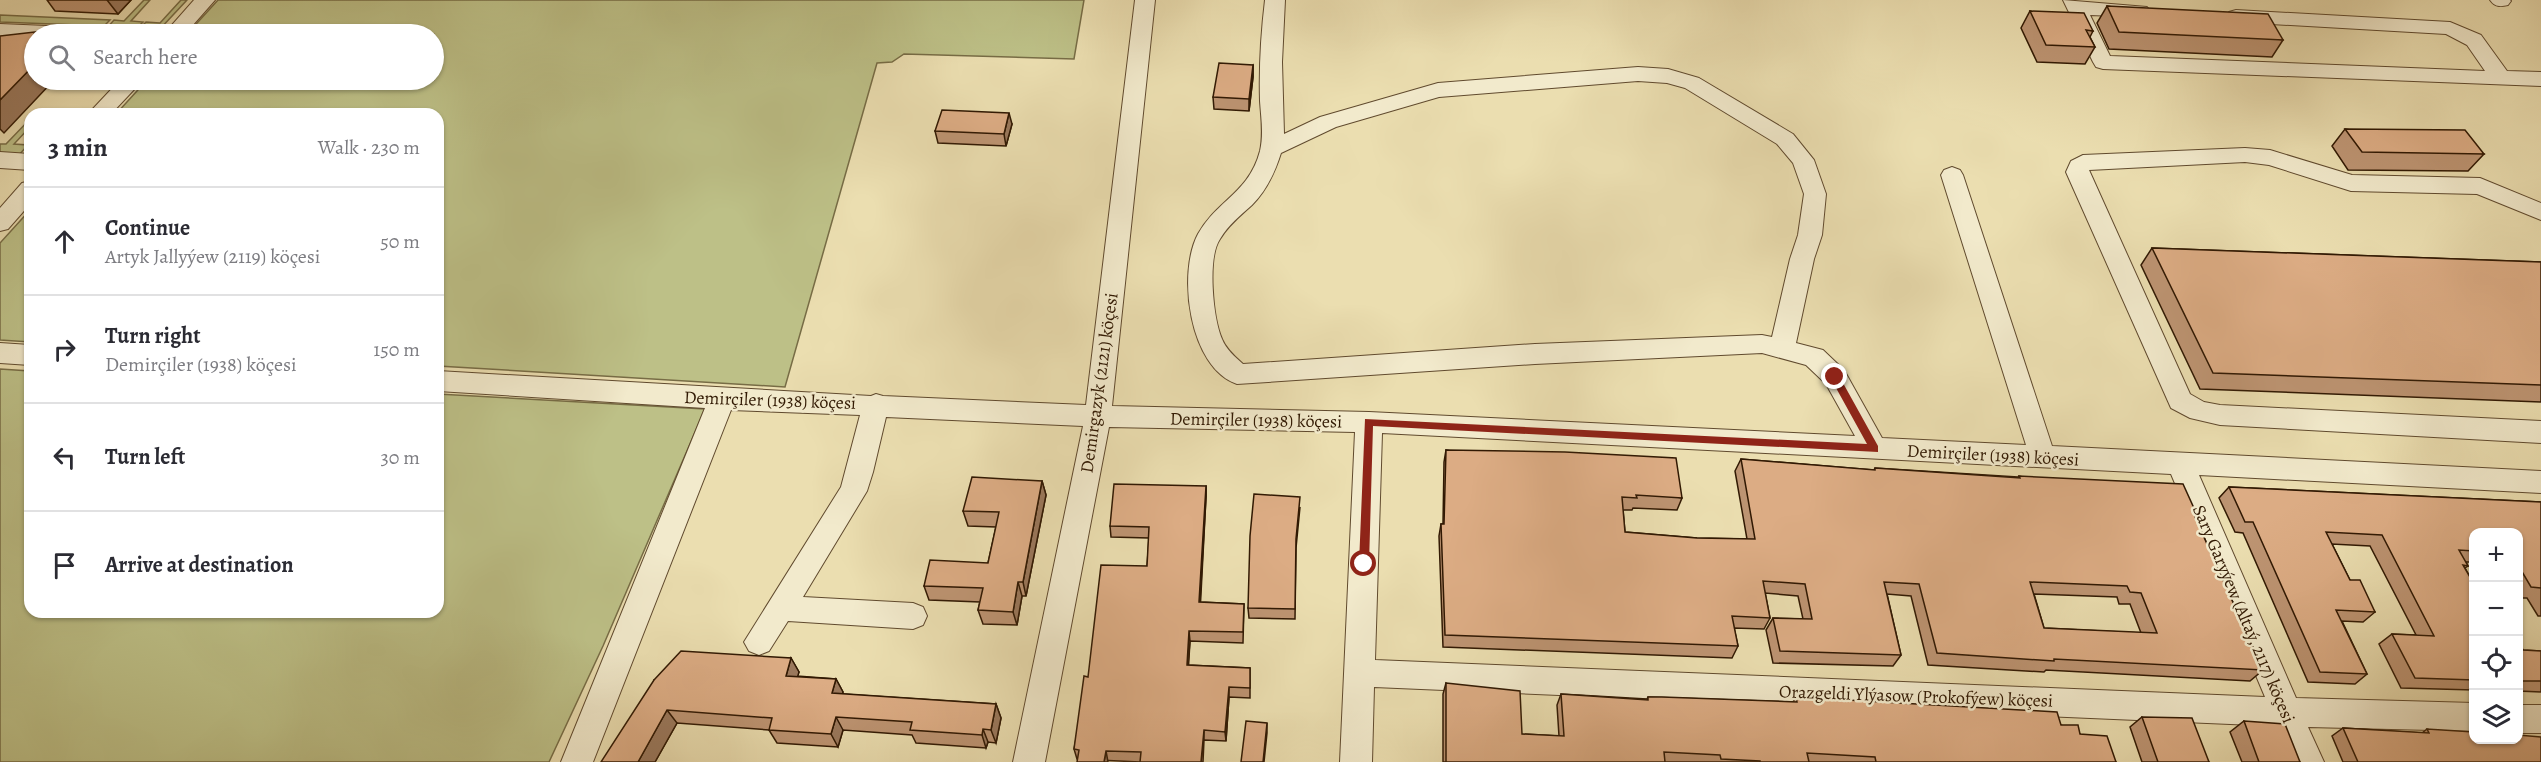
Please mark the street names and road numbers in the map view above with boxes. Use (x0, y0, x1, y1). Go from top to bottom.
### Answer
street label: Demirgazyk (2121) köçesi (1074, 291, 1124, 475)
street label: Demirçiler (1938) köçesi (683, 385, 857, 415)
street label: Demirçiler (1938) köçesi (1170, 406, 1342, 434)
street label: Demirçiler (1938) köçesi (1906, 439, 2080, 471)
street label: Sary Garyýew (Altaý, 2117) köçesi (2187, 501, 2301, 727)
street label: Orazgeldi Ylýasow (Prokofýew) köçesi (1779, 679, 2053, 713)

